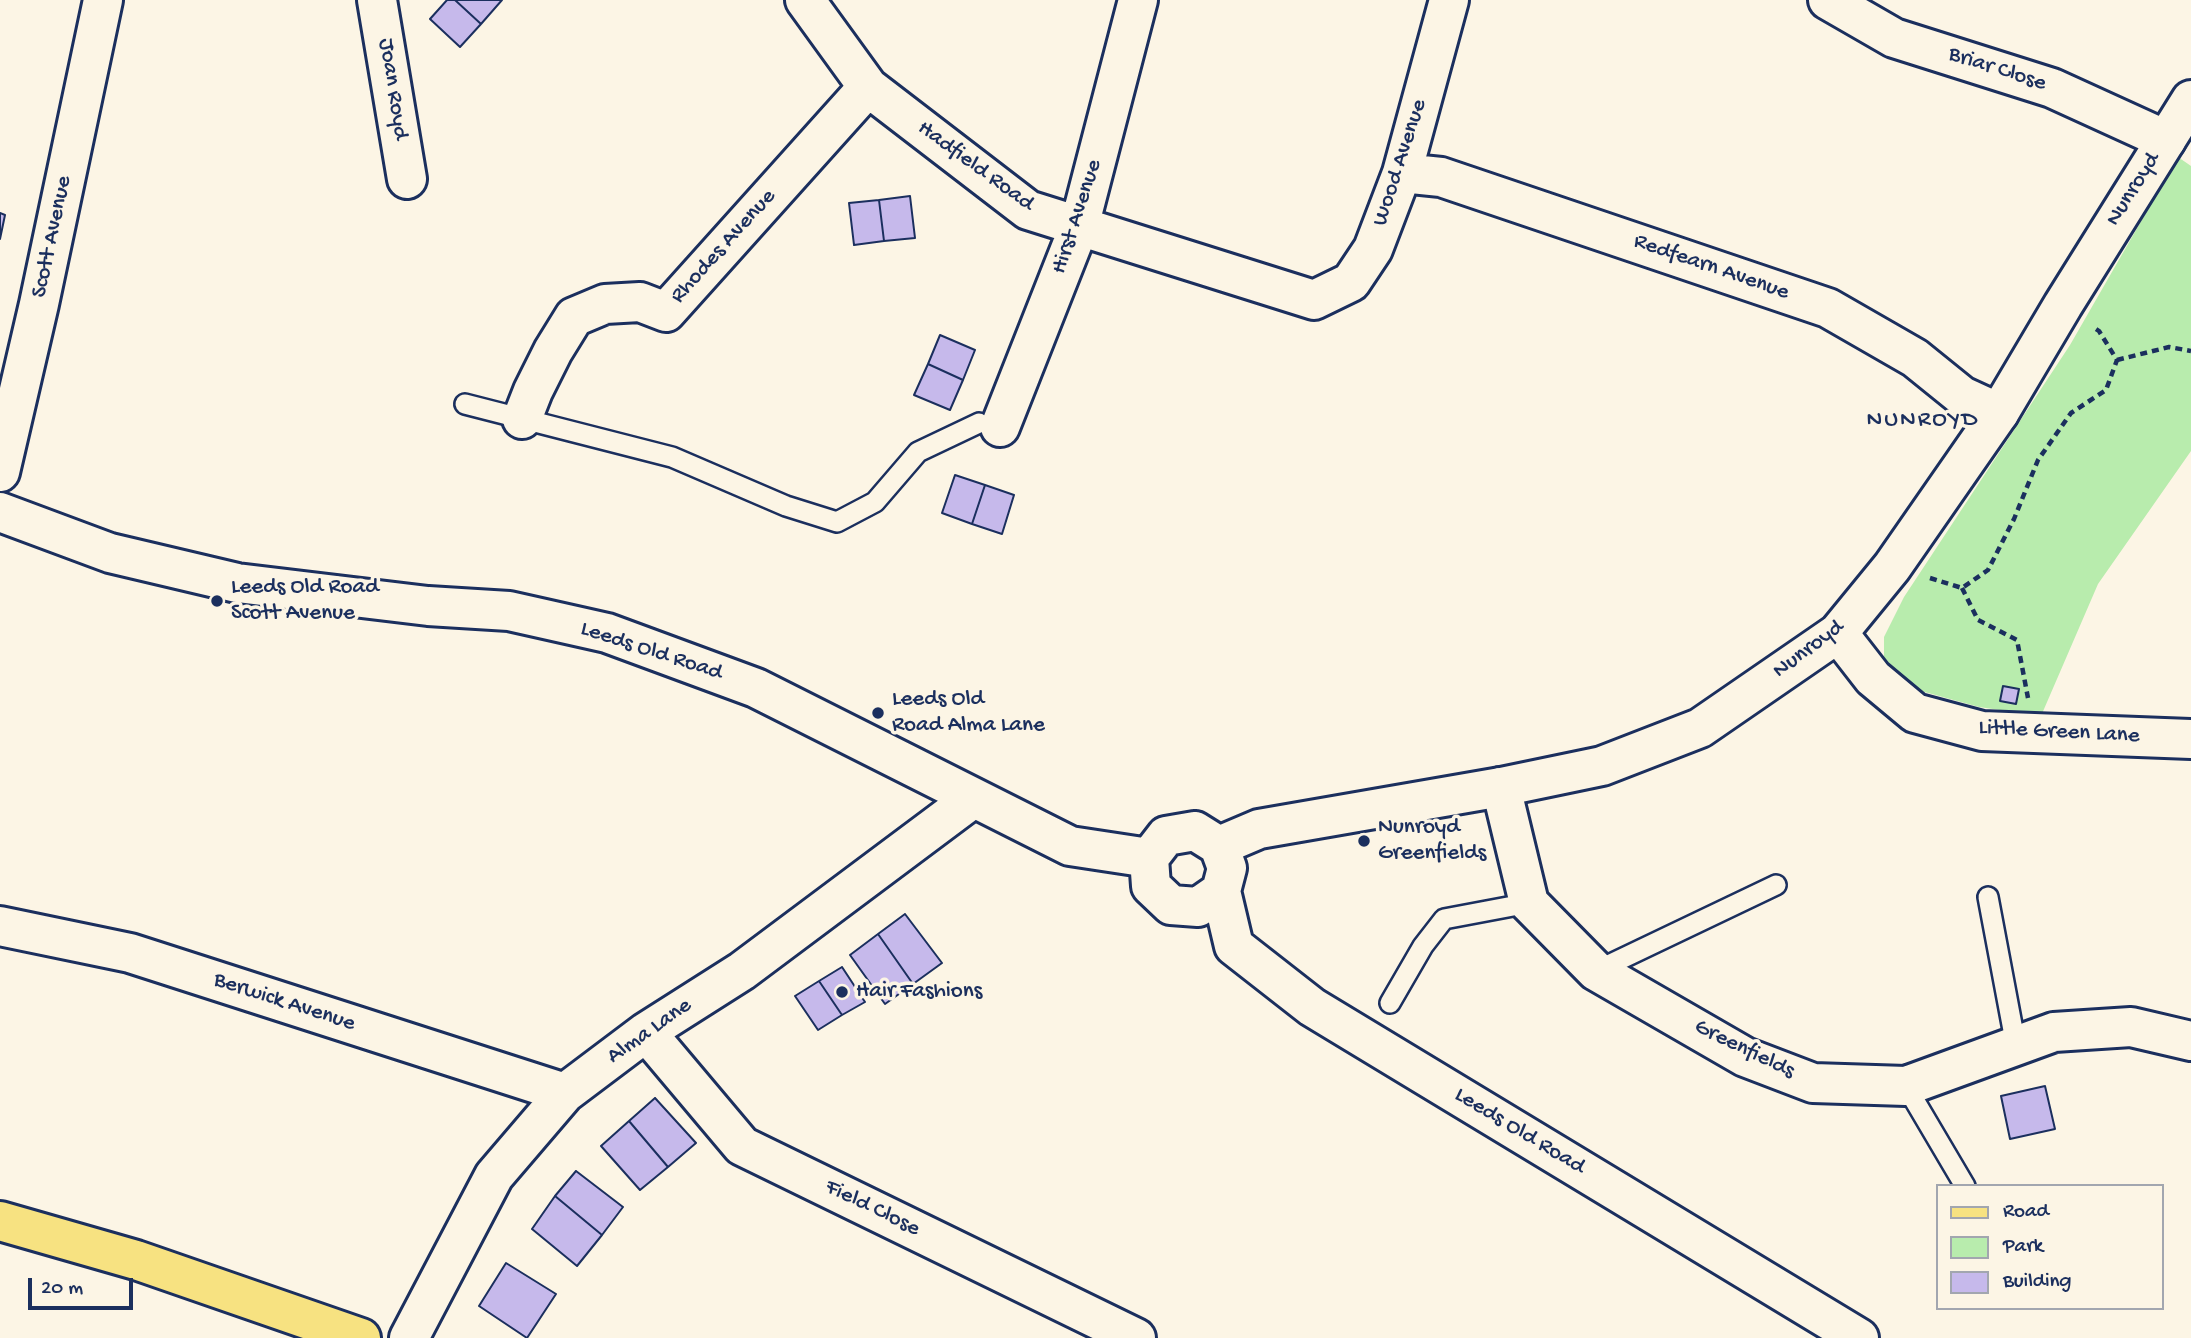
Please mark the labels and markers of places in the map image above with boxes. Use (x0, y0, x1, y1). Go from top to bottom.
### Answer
place label: Leeds Old Road Scott Avenue (231, 574, 379, 628)
marker: Leeds Old Road Scott Avenue (209, 593, 225, 609)
place label: Leeds Old Road Alma Lane (892, 686, 1045, 740)
marker: Leeds Old Road Alma Lane (870, 705, 886, 721)
place label: Nunroyd Greenfields (1378, 814, 1486, 868)
marker: Nunroyd Greenfields (1356, 833, 1372, 849)
place label: Hair Fashions (856, 978, 982, 1006)
marker: Hair Fashions (834, 984, 850, 1000)

